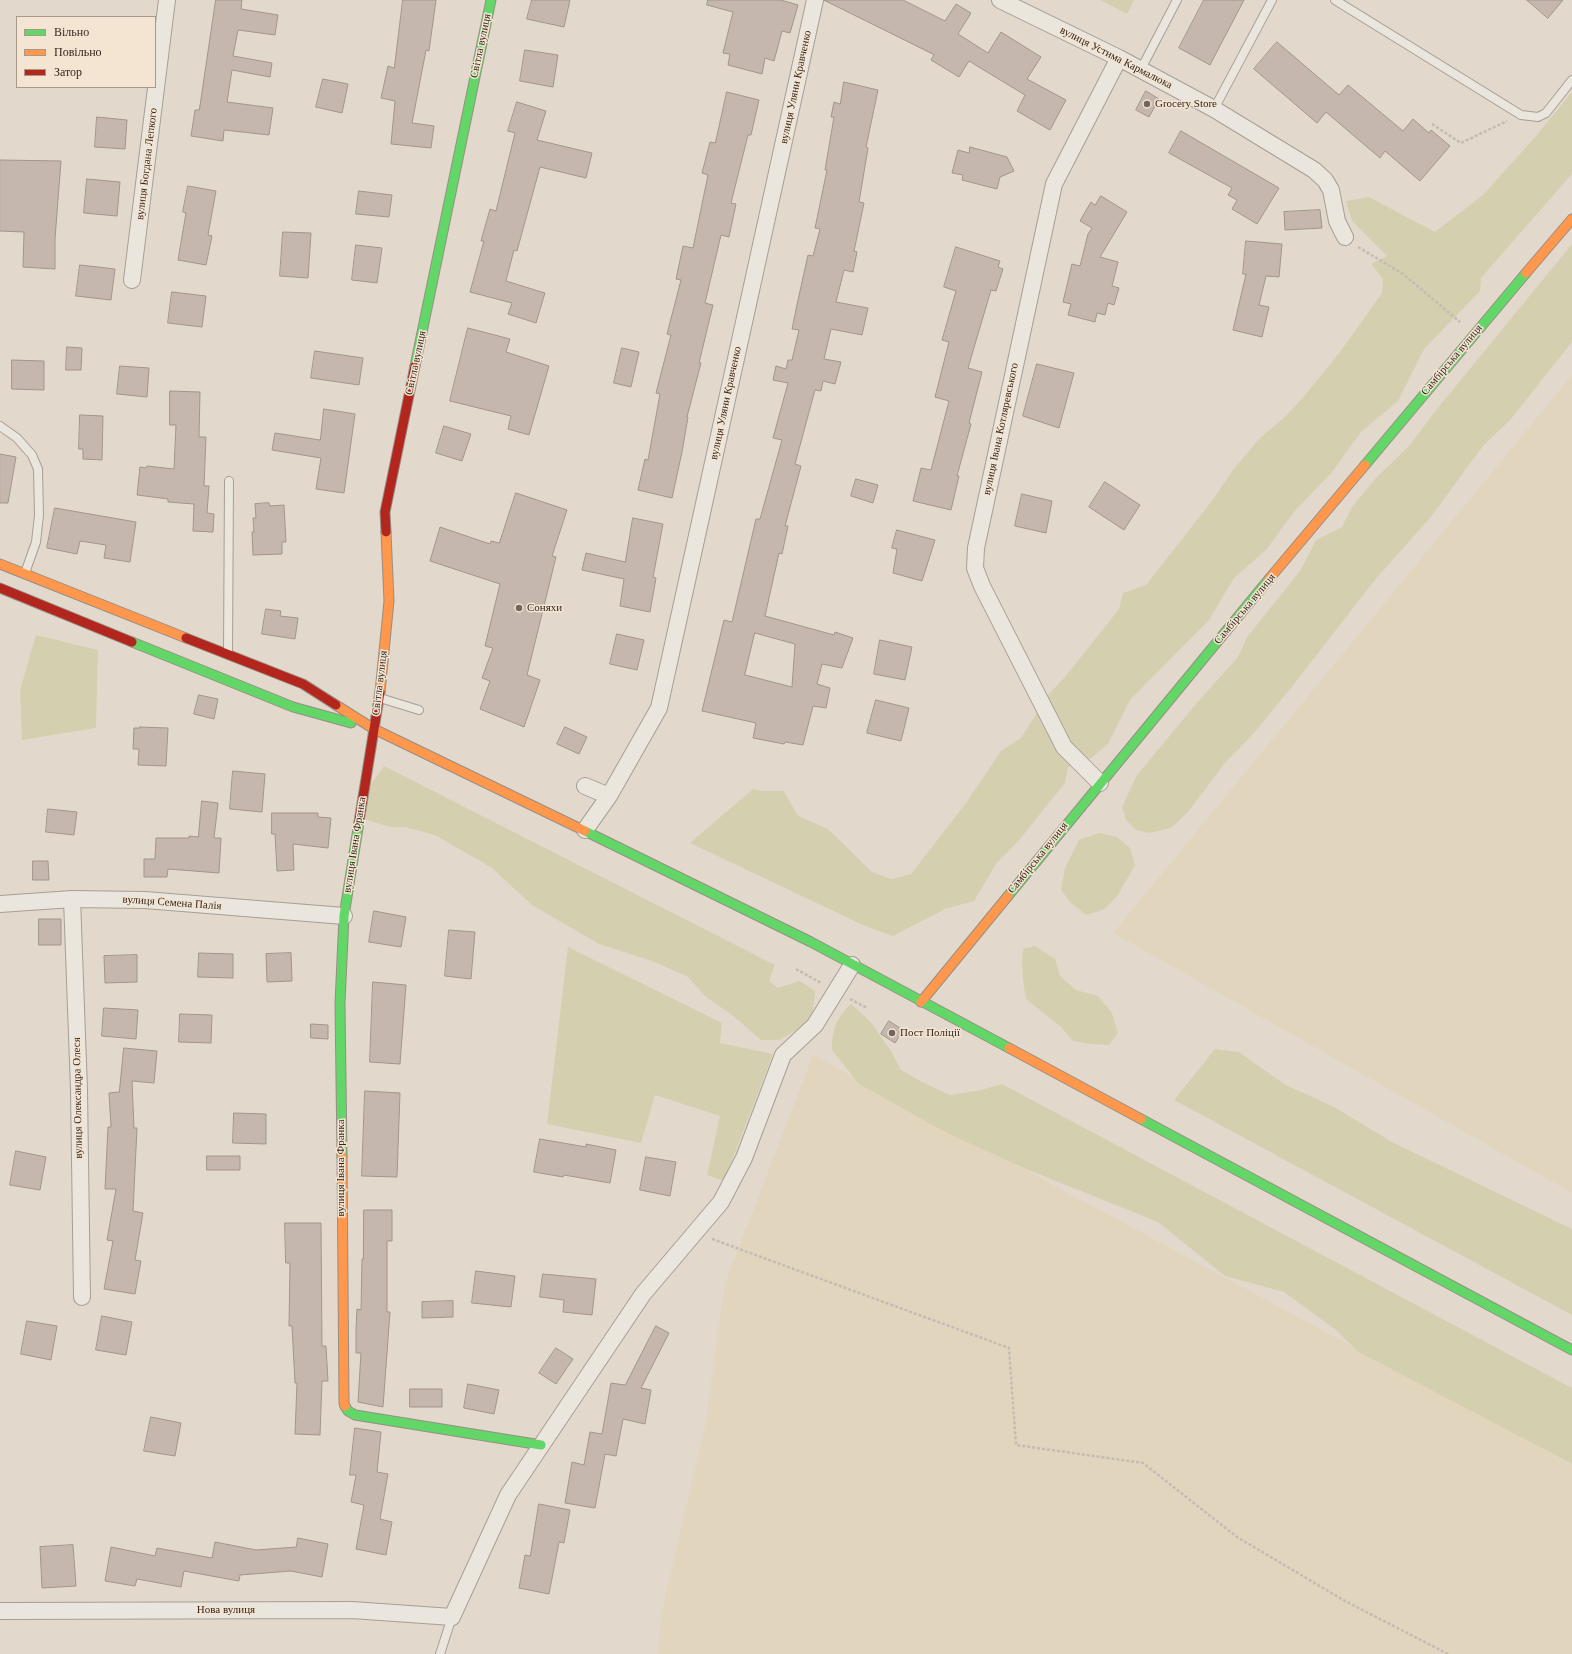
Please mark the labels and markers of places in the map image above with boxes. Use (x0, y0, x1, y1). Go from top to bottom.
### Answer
place label: Grocery Store (1155, 97, 1217, 111)
marker: Grocery Store (1142, 99, 1152, 109)
place label: Соняхи (527, 601, 562, 615)
marker: Соняхи (514, 603, 524, 613)
place label: Пост Поліції (900, 1026, 960, 1040)
marker: Пост Поліції (887, 1028, 897, 1038)

